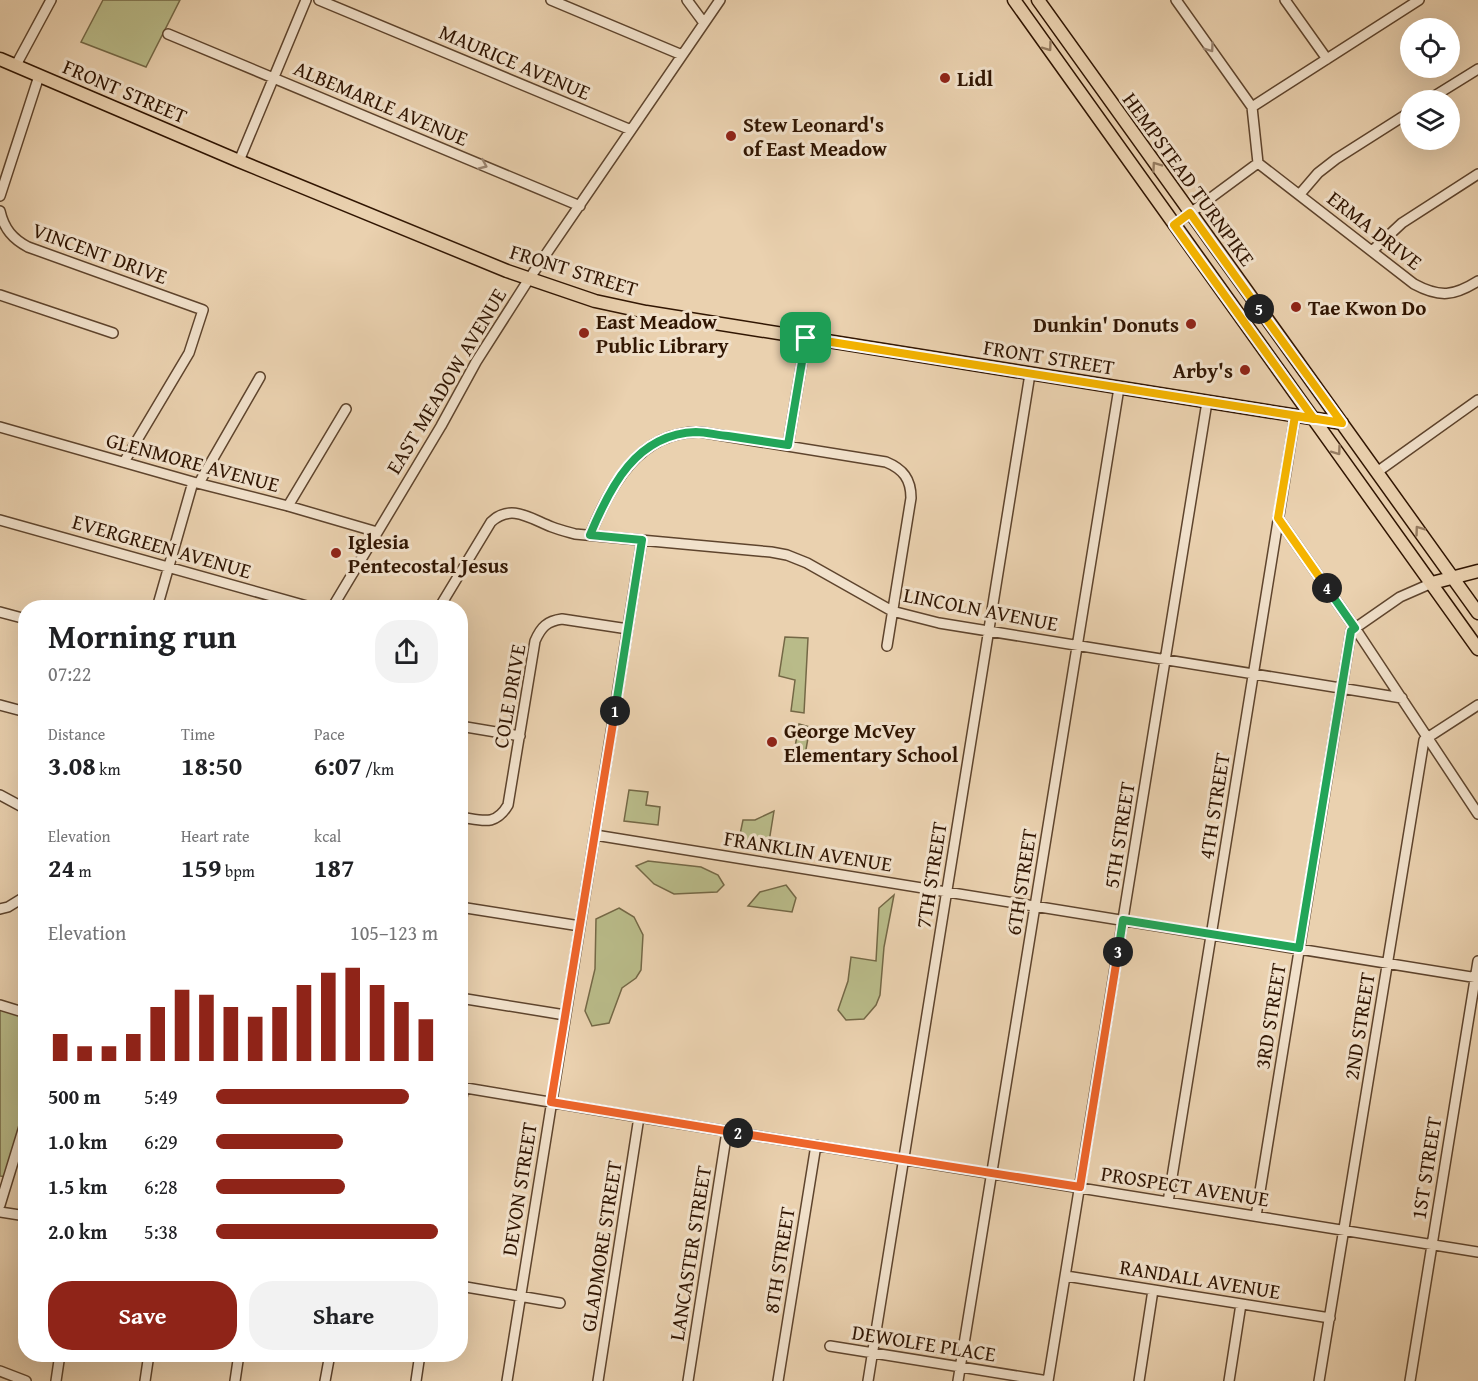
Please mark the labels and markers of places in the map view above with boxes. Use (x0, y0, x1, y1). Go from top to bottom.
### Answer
place label: Lidl (957, 63, 993, 94)
marker: Lidl (938, 71, 952, 85)
place label: Stew Leonard's of East Meadow (743, 109, 888, 164)
marker: Stew Leonard's of East Meadow (724, 129, 738, 143)
place label: Tae Kwon Do (1308, 292, 1426, 323)
pin: 5 (1244, 294, 1274, 324)
marker: Tae Kwon Do (1289, 300, 1303, 314)
place label: East Meadow Public Library (596, 306, 729, 361)
place label: Dunkin' Donuts (1033, 309, 1179, 340)
pin (780, 312, 831, 363)
marker: Dunkin' Donuts (1184, 317, 1198, 331)
marker: East Meadow Public Library (577, 326, 591, 340)
place label: Arby's (1173, 355, 1233, 386)
marker: Arby's (1238, 363, 1252, 377)
place label: Iglesia Pentecostal Jesus (348, 526, 509, 581)
marker: Iglesia Pentecostal Jesus (329, 546, 343, 560)
pin: 4 (1312, 573, 1342, 603)
pin: 1 (600, 696, 630, 726)
place label: George McVey Elementary School (784, 715, 959, 770)
marker: George McVey Elementary School (765, 735, 779, 749)
pin: 3 (1103, 937, 1133, 967)
pin: 2 (723, 1118, 753, 1148)

